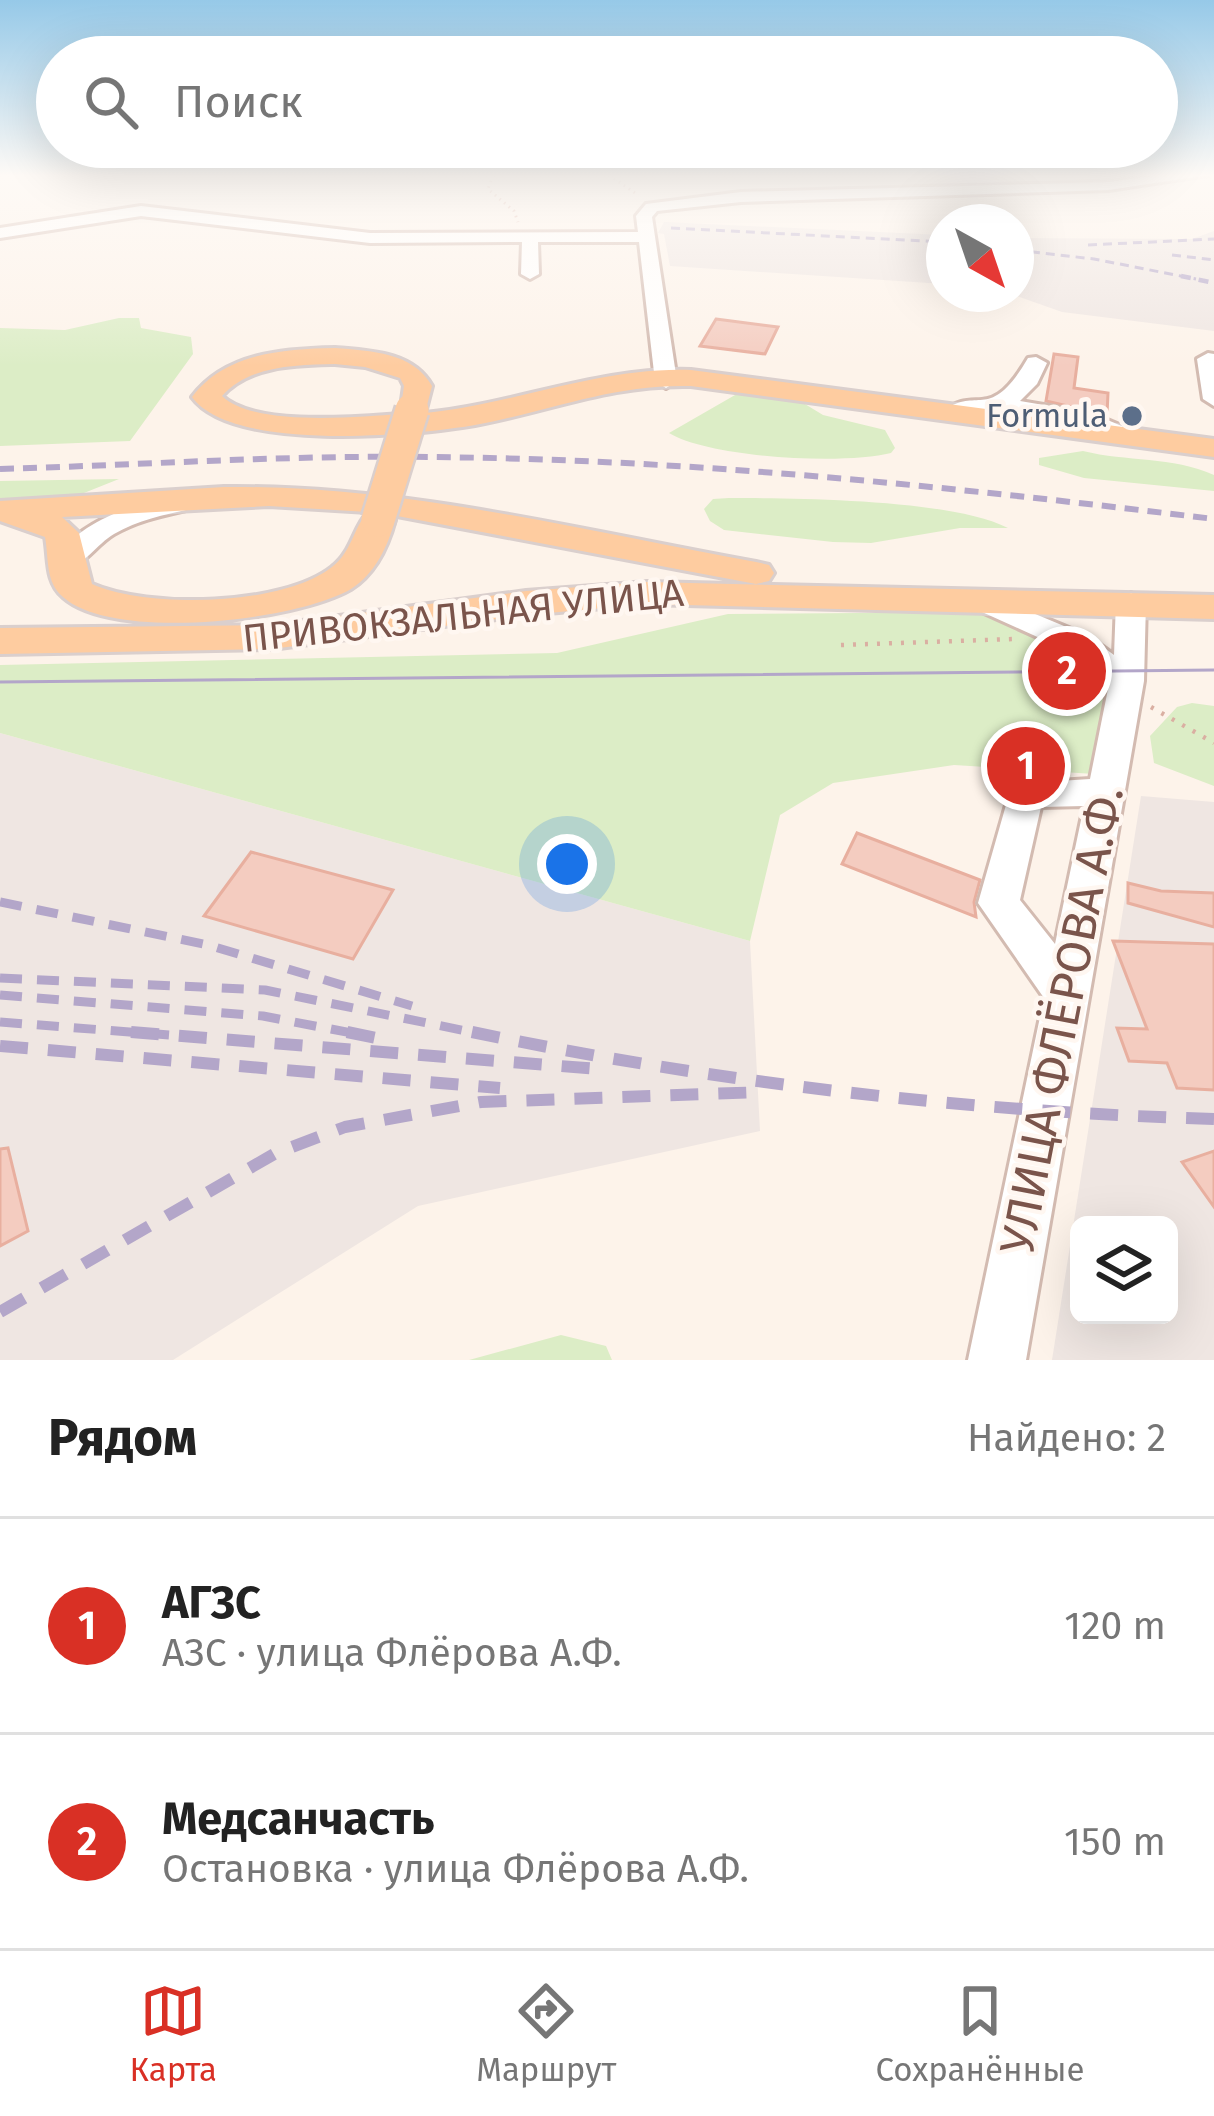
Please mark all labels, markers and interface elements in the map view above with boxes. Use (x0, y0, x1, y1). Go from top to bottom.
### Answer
search box (36, 36, 1178, 168)
icon: search (78, 69, 144, 135)
text: Поиск (174, 75, 303, 129)
north arrow (926, 204, 1034, 312)
place label: Formula (986, 396, 1108, 436)
marker: Formula (1119, 403, 1145, 429)
street label: ПРИВОКЗАЛЬНАЯ УЛИЦА (240, 570, 686, 662)
pin: 2 (1028, 626, 1106, 716)
pin: 1 (987, 721, 1065, 811)
street label: УЛИЦА ФЛЁРОВА А.Ф. (988, 781, 1136, 1259)
your location (537, 834, 597, 894)
map controls (1070, 1216, 1178, 1324)
button: layers (1070, 1216, 1178, 1324)
text: Рядом (48, 1407, 197, 1469)
text: Найдено: 2 (967, 1415, 1166, 1461)
text: АГЗС (162, 1576, 261, 1630)
text: 1 (78, 1603, 96, 1649)
text: 120 m (1064, 1603, 1166, 1649)
text: АЗС · улица Флёрова А.Ф. (162, 1630, 622, 1676)
text: Медсанчасть (162, 1792, 434, 1846)
text: 2 (77, 1819, 97, 1865)
text: 150 m (1064, 1819, 1166, 1865)
text: Остановка · улица Флёрова А.Ф. (162, 1846, 749, 1892)
tab: Карта (130, 1978, 217, 2090)
tab: Маршрут (476, 1978, 616, 2090)
tab: Сохранённые (875, 1978, 1084, 2090)

